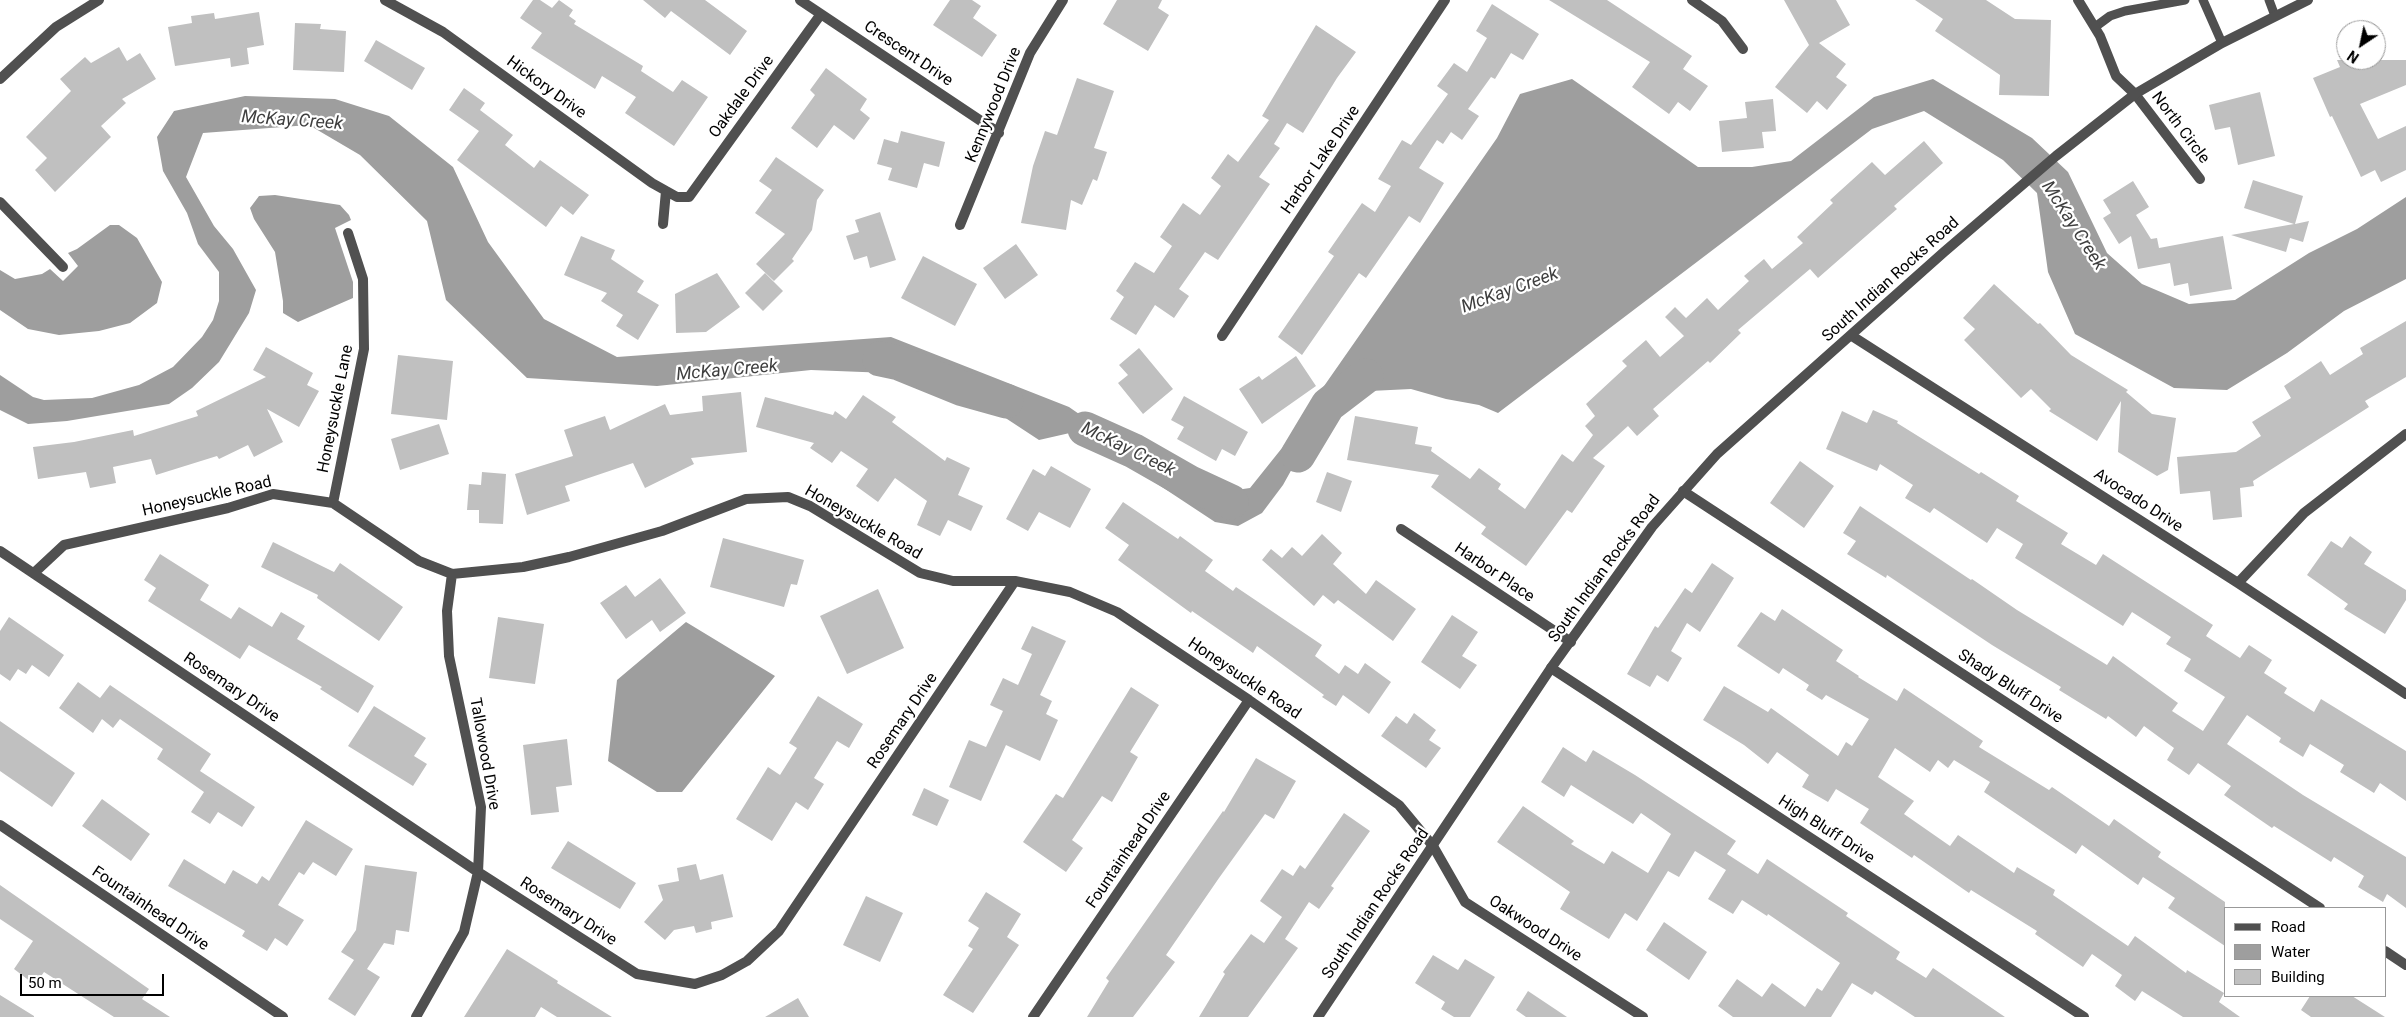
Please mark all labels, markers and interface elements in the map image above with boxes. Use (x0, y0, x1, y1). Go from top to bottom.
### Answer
street label: Crescent Drive (860, 17, 956, 91)
north arrow (2336, 20, 2386, 70)
street label: Kennywood Drive (962, 44, 1026, 166)
text: N (2345, 47, 2362, 66)
street label: Oakdale Drive (706, 52, 778, 142)
street label: Hickory Drive (502, 53, 590, 123)
street label: North Circle (2147, 88, 2213, 168)
street label: Harbor Lake Drive (1278, 102, 1364, 218)
water label: McKay Creek (240, 107, 344, 135)
water label: McKay Creek (2036, 177, 2110, 275)
street label: South Indian Rocks Road (1819, 213, 1963, 347)
water label: McKay Creek (1458, 263, 1562, 319)
street label: Honeysuckle Lane (314, 343, 358, 475)
water label: McKay Creek (675, 356, 779, 386)
water label: McKay Creek (1077, 418, 1179, 482)
street label: Avocado Drive (2090, 465, 2186, 537)
street label: Honeysuckle Road (141, 473, 273, 521)
street label: Honeysuckle Road (801, 482, 925, 564)
street label: South Indian Rocks Road (1545, 492, 1665, 646)
street label: Harbor Place (1450, 539, 1538, 607)
street label: Honeysuckle Road (1184, 634, 1304, 724)
street label: Shady Bluff Drive (1954, 646, 2066, 728)
street label: Rosemary Drive (179, 649, 283, 727)
street label: Rosemary Drive (864, 669, 942, 773)
street label: Tallowood Drive (465, 696, 503, 812)
street label: Fountainhead Drive (1083, 788, 1175, 912)
street label: High Bluff Drive (1774, 792, 1878, 868)
street label: South Indian Rocks Road (1318, 825, 1434, 983)
street label: Fountainhead Drive (88, 863, 212, 955)
street label: Rosemary Drive (516, 874, 620, 950)
street label: Oakwood Drive (1485, 892, 1585, 966)
legend (2224, 907, 2386, 997)
text: Road (2271, 918, 2305, 936)
text: Water (2271, 943, 2310, 961)
scale bar (22, 964, 166, 996)
text: Building (2271, 968, 2325, 986)
text: 50 m (28, 974, 62, 992)

